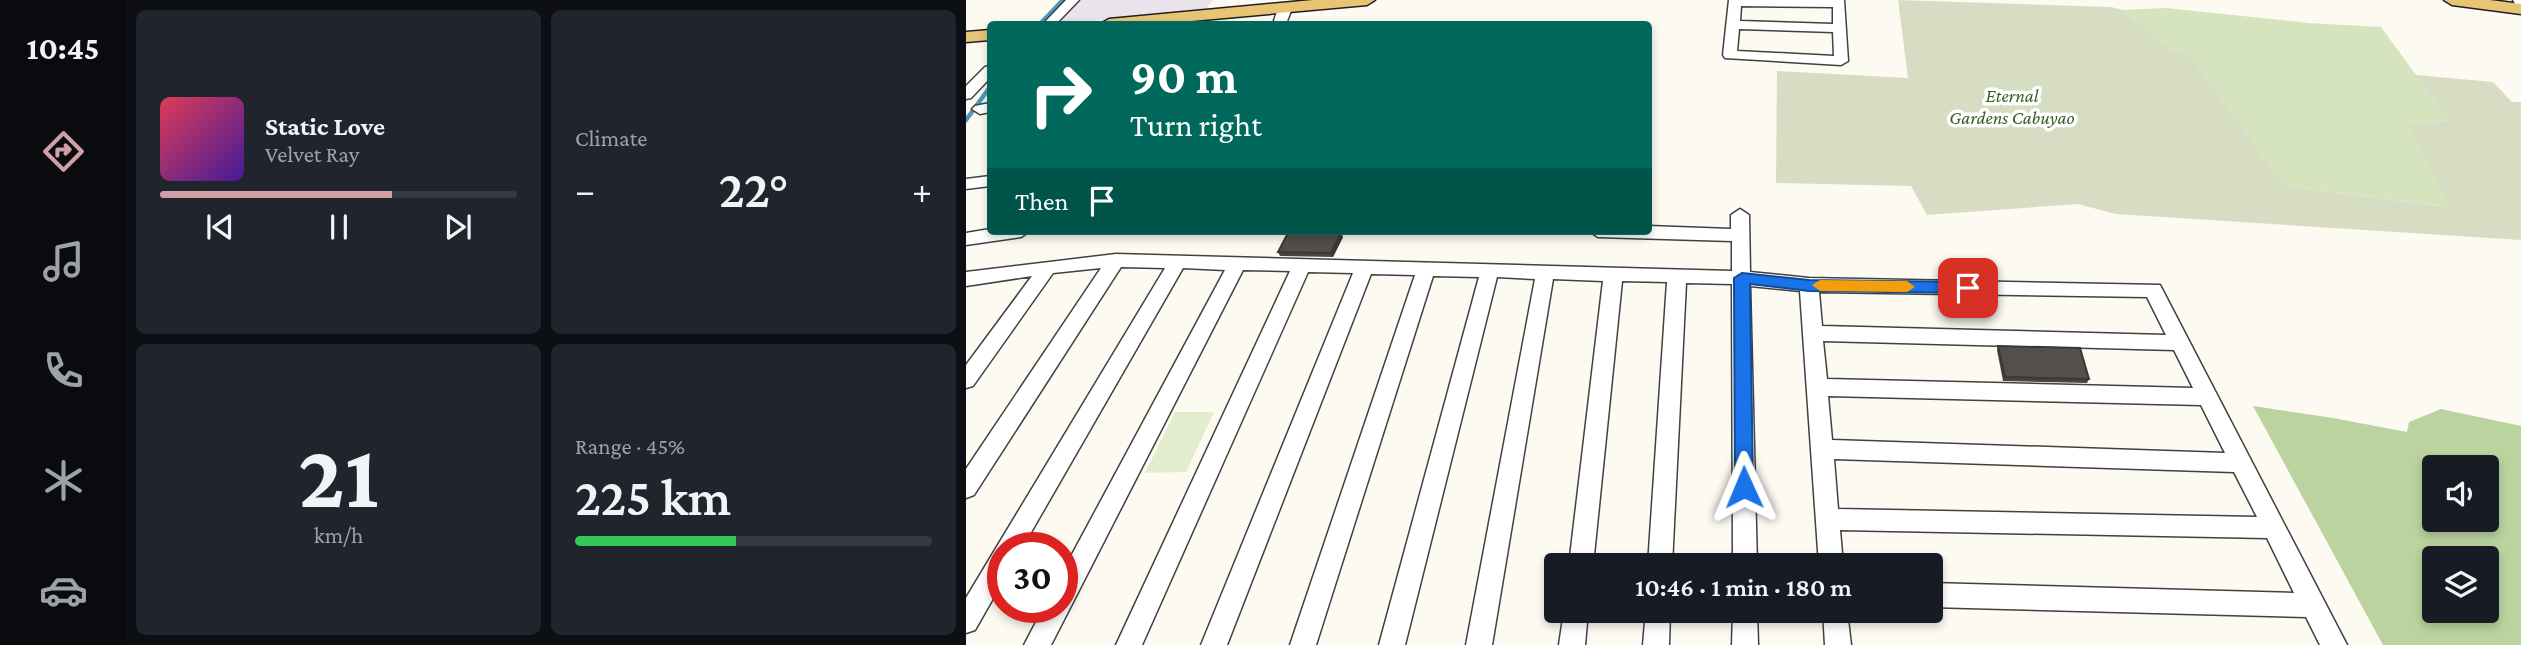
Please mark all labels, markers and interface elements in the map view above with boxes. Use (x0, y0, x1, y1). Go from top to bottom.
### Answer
text: 10:45 (26, 30, 100, 66)
icon: right (1015, 49, 1106, 140)
text: 90 m (1130, 49, 1237, 104)
park label: Eternal Gardens Cabuyao (1949, 85, 2075, 128)
text: Turn right (1130, 107, 1262, 143)
text: Static Love (265, 112, 385, 141)
text: Climate (575, 125, 647, 151)
icon: directions (39, 127, 88, 176)
text: Velvet Ray (265, 141, 359, 167)
text: 22° (719, 160, 788, 218)
text: − (575, 169, 595, 211)
text: + (912, 169, 932, 211)
icon: arrive (1083, 182, 1121, 220)
text: Then (1015, 187, 1069, 216)
icon: previous (201, 208, 239, 246)
icon: pause (320, 208, 358, 246)
icon: next (439, 208, 477, 246)
icon: music (39, 237, 88, 286)
pin (1938, 258, 1998, 318)
icon: arrive (1949, 269, 1987, 307)
icon: phone (39, 346, 88, 395)
text: 21 (298, 425, 379, 527)
text: Range · 45% (575, 433, 685, 459)
position arrow (1707, 450, 1781, 524)
map controls (2422, 455, 2499, 623)
button: sound (2422, 455, 2499, 532)
icon: climate (39, 456, 88, 505)
text: 225 km (575, 468, 731, 526)
text: km/h (314, 522, 363, 548)
speed limit sign: 30 (987, 532, 1078, 623)
button: layers (2422, 546, 2499, 623)
icon: car (39, 566, 88, 615)
text: 10:46 · 1 min · 180 m (1635, 573, 1852, 602)

